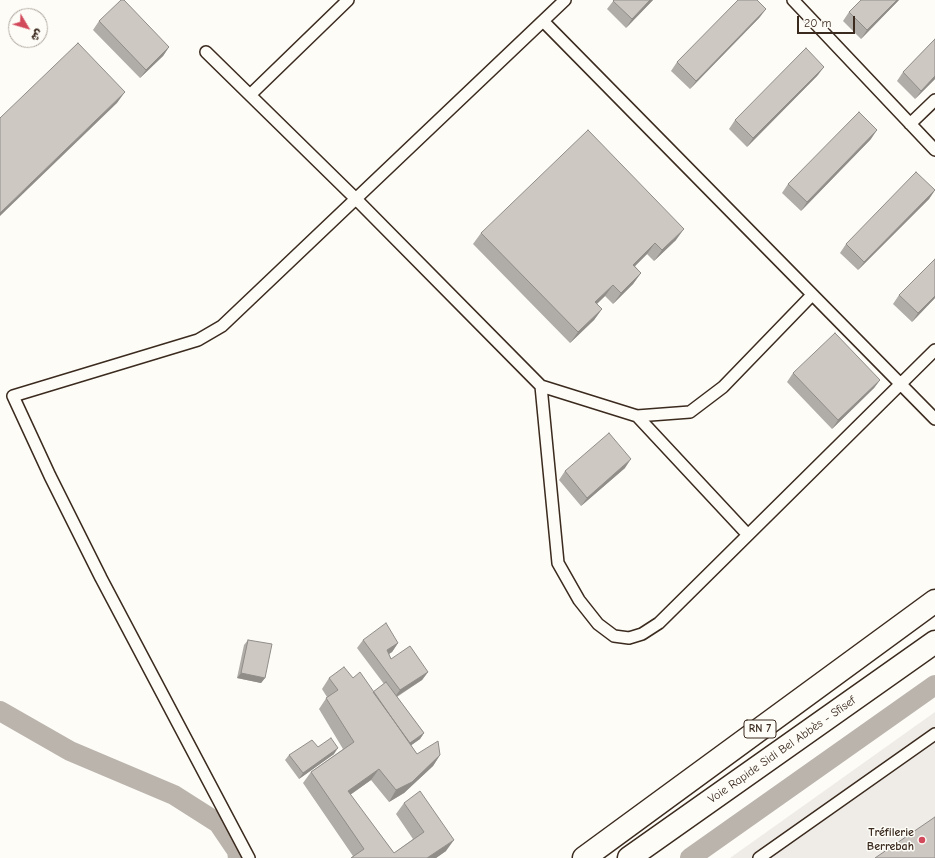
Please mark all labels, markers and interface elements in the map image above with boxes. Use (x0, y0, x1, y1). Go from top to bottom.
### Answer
north arrow (8, 8, 48, 48)
scale bar (799, 8, 857, 34)
text: 20 m (804, 16, 832, 30)
text: ش (28, 26, 46, 44)
street label: Voie Rapide Sidi Bel Abbès - Sfisef (706, 693, 858, 807)
road number: RN 7 (744, 720, 776, 738)
place label: Tréfilerie Berrebah (867, 826, 914, 854)
marker: Tréfilerie Berrebah (917, 835, 927, 845)

